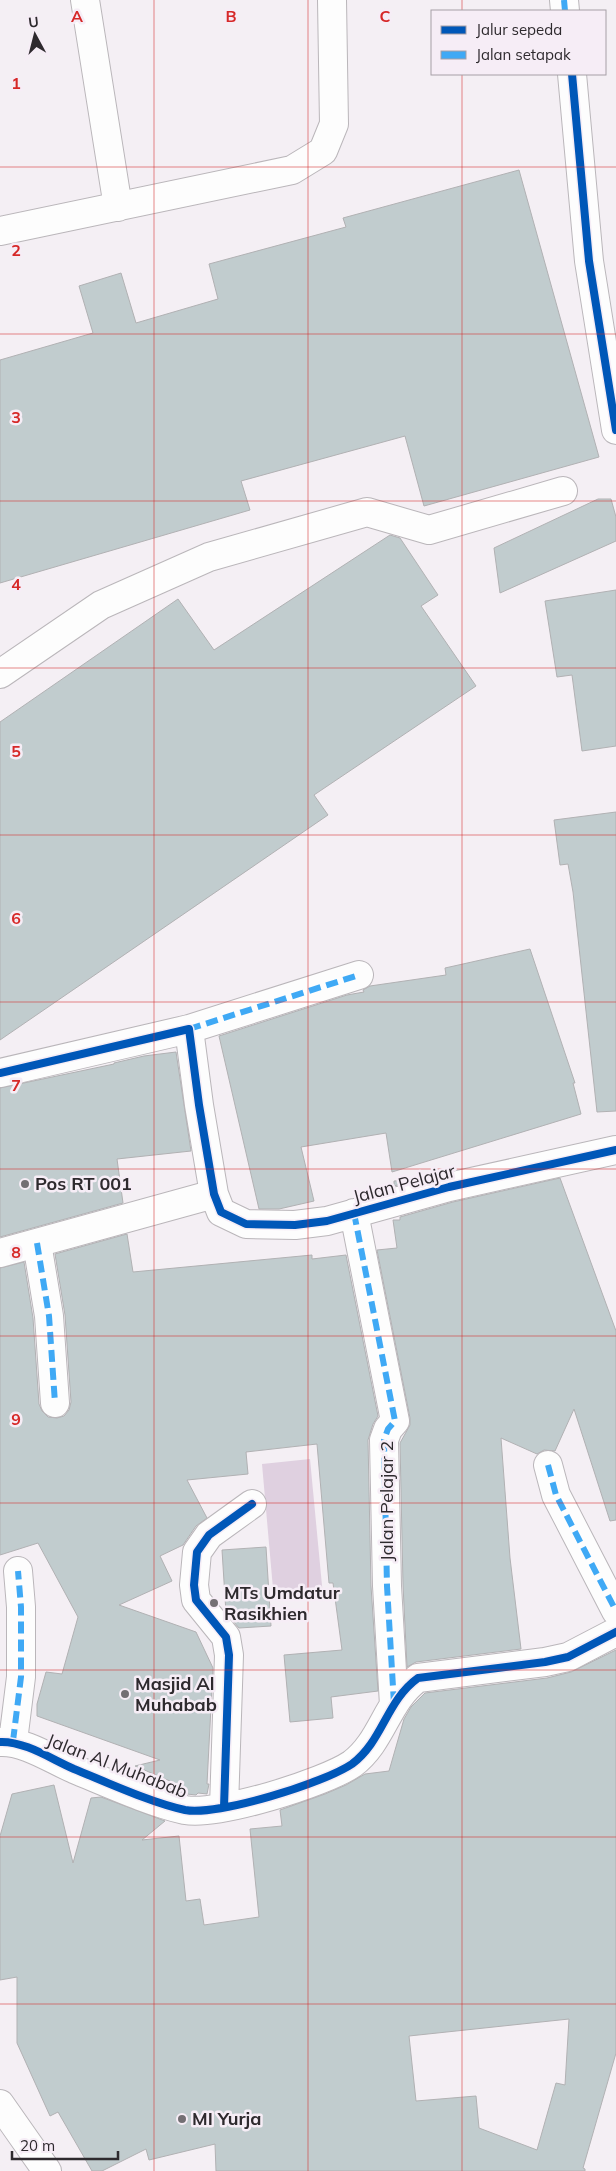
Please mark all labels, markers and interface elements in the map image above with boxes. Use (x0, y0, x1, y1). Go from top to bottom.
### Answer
text: A (71, 6, 83, 26)
text: B (225, 6, 237, 26)
text: C (380, 6, 391, 26)
north arrow (10, 10, 60, 60)
legend (431, 10, 606, 75)
text: U (27, 13, 40, 32)
text: Jalur sepeda (476, 20, 562, 39)
text: Jalan setapak (476, 45, 571, 64)
text: 1 (11, 73, 21, 93)
text: 2 (11, 240, 21, 260)
text: 3 (11, 407, 21, 427)
text: 4 (11, 574, 21, 594)
text: 5 (11, 741, 21, 761)
text: 6 (11, 908, 21, 928)
text: 7 (11, 1075, 21, 1095)
street label: Jalan Pelajar (350, 1159, 458, 1208)
place label: Pos RT 001 (35, 1172, 132, 1195)
marker: Pos RT 001 (19, 1178, 31, 1190)
text: 8 (11, 1242, 21, 1262)
text: 9 (11, 1409, 21, 1429)
street label: Jalan Pelajar 2 (375, 1441, 398, 1561)
place label: MTs Umdatur Rasikhien (224, 1581, 341, 1625)
marker: MTs Umdatur Rasikhien (208, 1597, 220, 1609)
place label: Masjid Al Muhabab (135, 1672, 217, 1716)
marker: Masjid Al Muhabab (119, 1688, 131, 1700)
street label: Jalan Al Muhabab (44, 1728, 191, 1803)
place label: MI Yurja (192, 2107, 261, 2130)
marker: MI Yurja (176, 2113, 188, 2125)
scale bar (12, 2128, 119, 2160)
text: 20 m (20, 2136, 55, 2155)

